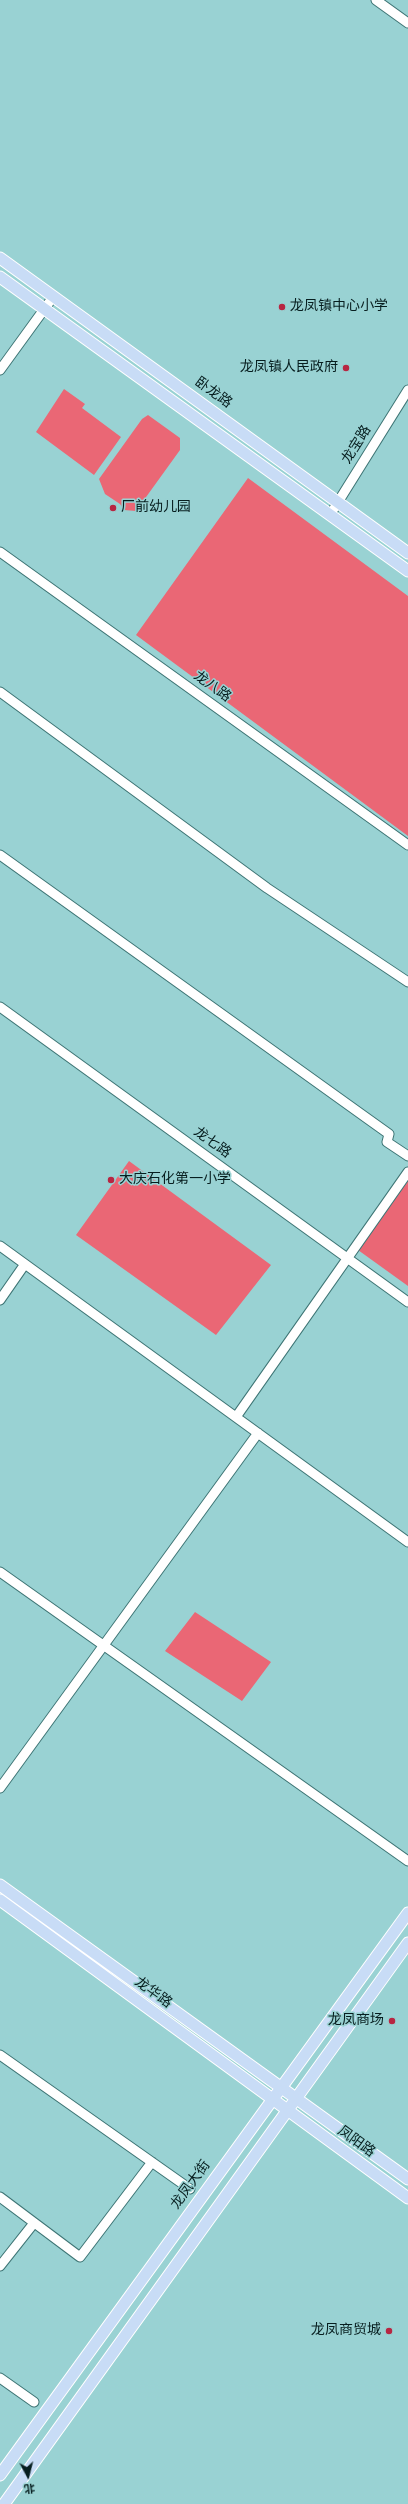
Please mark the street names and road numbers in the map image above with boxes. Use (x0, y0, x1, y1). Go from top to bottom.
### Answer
street label: 卧龙路 (191, 374, 235, 412)
street label: 龙宝路 (339, 423, 375, 467)
street label: 龙八路 (190, 668, 234, 706)
street label: 龙七路 (190, 1124, 234, 1162)
street label: 龙华路 (131, 1974, 175, 2012)
street label: 凤阳路 (334, 2123, 378, 2161)
street label: 龙凤大街 (168, 2157, 214, 2213)

